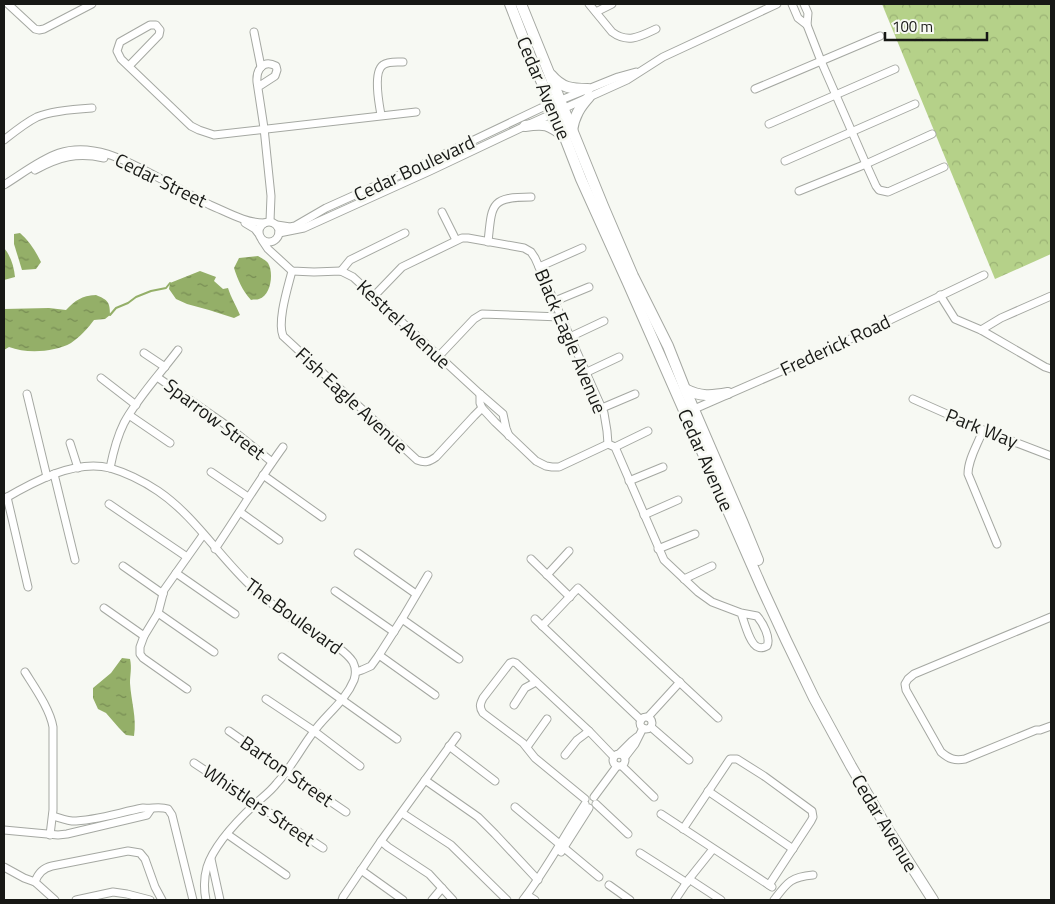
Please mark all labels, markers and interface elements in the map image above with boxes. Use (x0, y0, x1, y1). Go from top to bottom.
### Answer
scale bar (885, 10, 988, 42)
text: 100 m (892, 15, 933, 38)
street label: Cedar Avenue (510, 32, 579, 144)
street label: Cedar Boulevard (348, 127, 479, 208)
street label: Cedar Street (110, 145, 212, 214)
street label: Black Eagle Avenue (528, 264, 615, 418)
street label: Kestrel Avenue (351, 272, 458, 375)
street label: Frederick Road (775, 306, 895, 383)
street label: Fish Eagle Avenue (290, 340, 415, 460)
street label: Sparrow Street (159, 371, 272, 467)
street label: Park Way (942, 400, 1023, 455)
street label: Cedar Avenue (671, 404, 742, 516)
street label: The Boulevard (239, 570, 349, 661)
street label: Barton Street (235, 728, 340, 814)
street label: Whistlers Street (198, 756, 321, 853)
street label: Cedar Avenue (845, 768, 926, 877)

